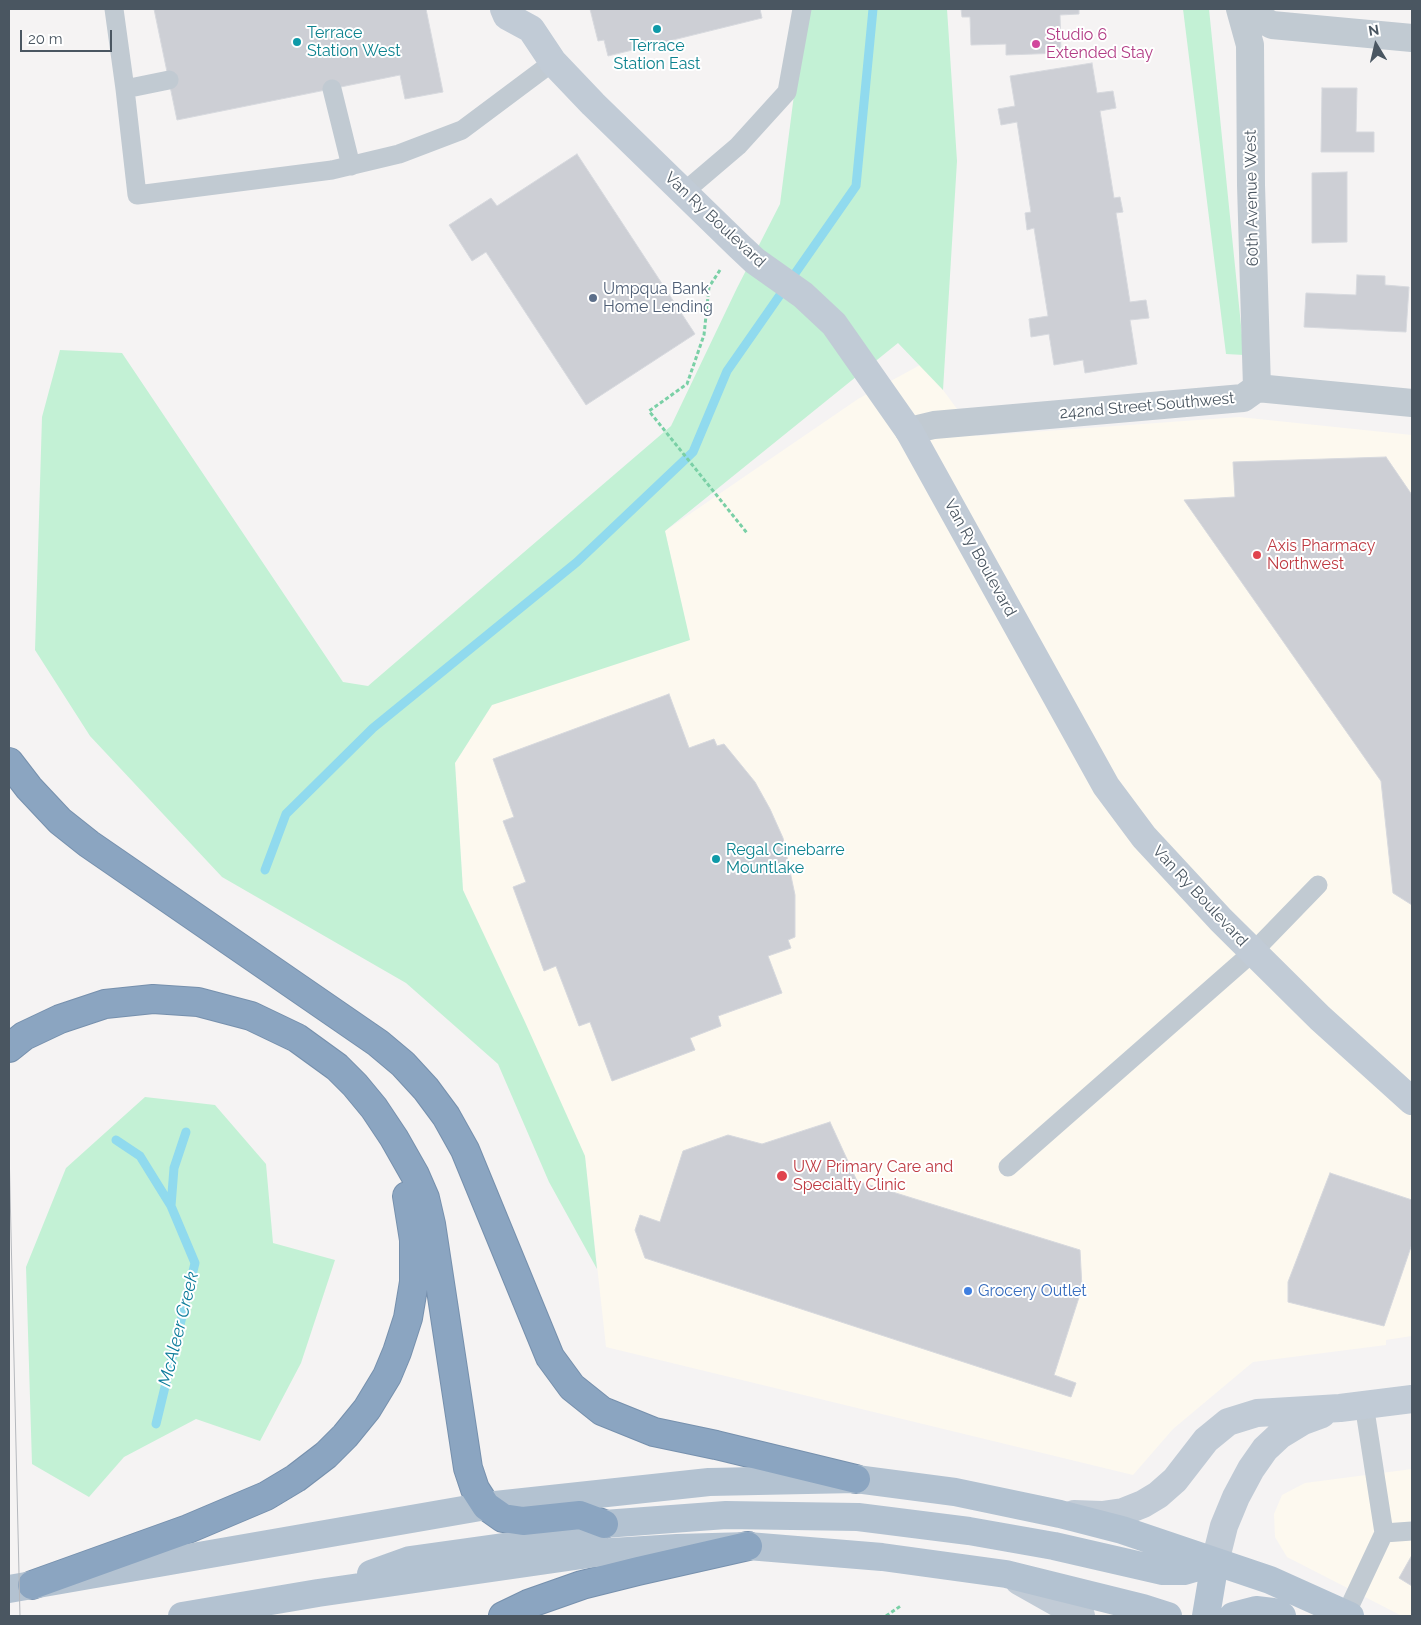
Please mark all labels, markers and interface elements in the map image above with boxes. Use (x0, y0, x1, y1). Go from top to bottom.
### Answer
scale bar (22, 20, 115, 52)
north arrow (1351, 20, 1401, 70)
text: N (1367, 21, 1380, 39)
place label: Terrace Station West (307, 23, 401, 61)
marker: Terrace Station East (651, 23, 663, 35)
place label: Studio 6 Extended Stay (1046, 25, 1153, 63)
text: 20 m (28, 30, 63, 48)
marker: Terrace Station West (291, 36, 303, 48)
place label: Terrace Station East (614, 36, 700, 74)
marker: Studio 6 Extended Stay (1030, 38, 1042, 50)
street label: 60th Avenue West (1241, 130, 1263, 266)
street label: Van Ry Boulevard (661, 168, 769, 272)
place label: Umpqua Bank Home Lending (603, 279, 713, 317)
marker: Umpqua Bank Home Lending (587, 292, 599, 304)
street label: 242nd Street Southwest (1059, 389, 1235, 423)
street label: Van Ry Boulevard (940, 496, 1020, 620)
place label: Axis Pharmacy Northwest (1267, 536, 1376, 574)
marker: Axis Pharmacy Northwest (1251, 549, 1263, 561)
place label: Regal Cinebarre Mountlake (726, 840, 845, 878)
street label: Van Ry Boulevard (1148, 842, 1252, 950)
marker: Regal Cinebarre Mountlake (710, 853, 722, 865)
place label: UW Primary Care and Specialty Clinic (793, 1157, 953, 1195)
marker: UW Primary Care and Specialty Clinic (775, 1169, 789, 1183)
water label: McAleer Creek (154, 1270, 204, 1388)
place label: Grocery Outlet (978, 1281, 1087, 1301)
marker: Grocery Outlet (962, 1285, 974, 1297)

